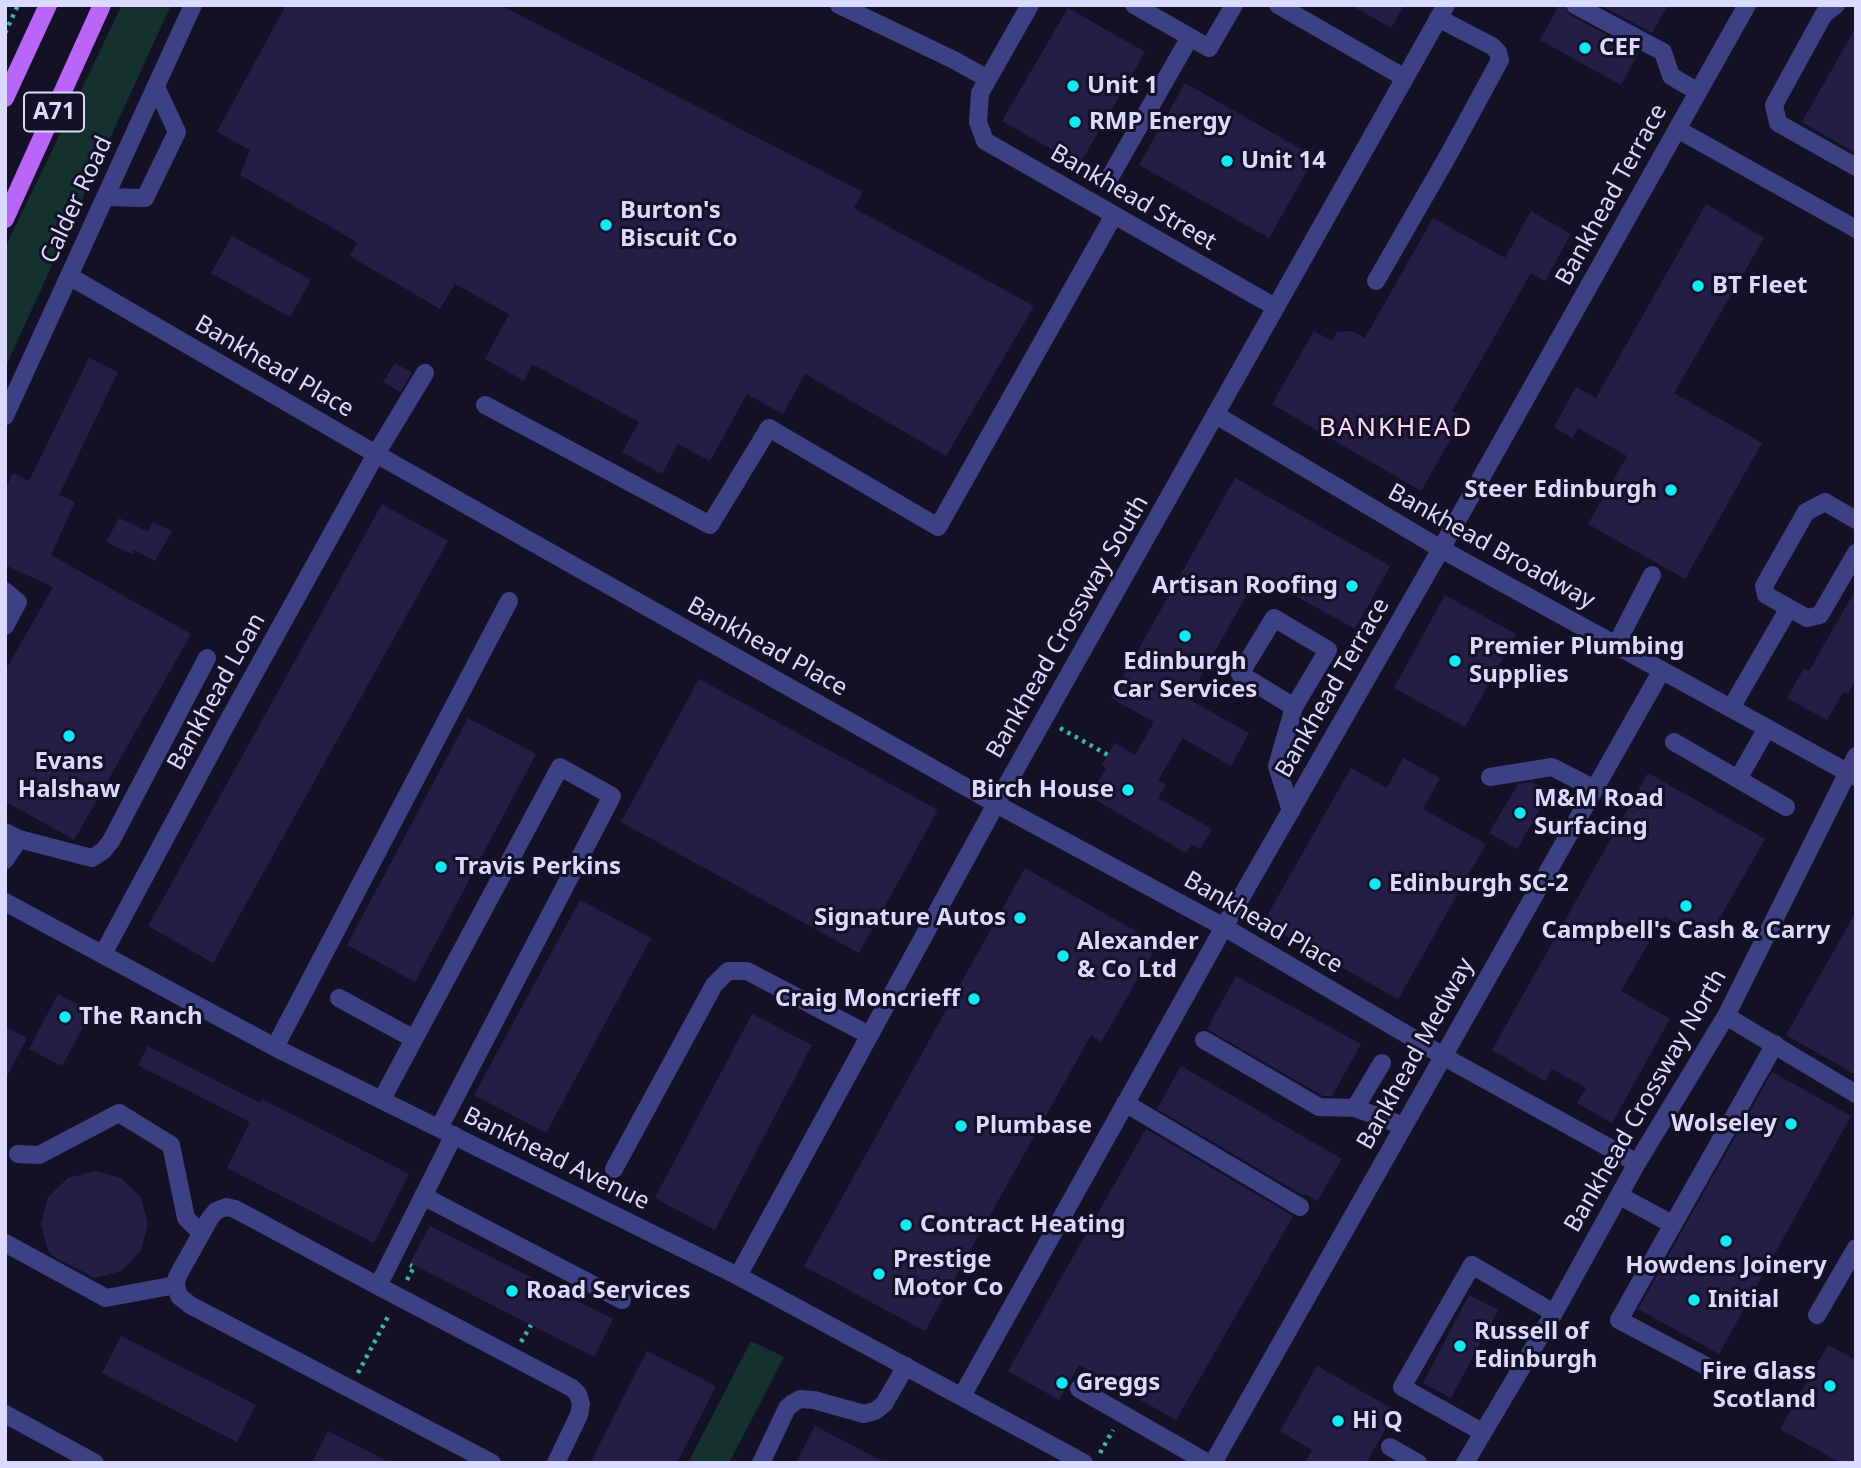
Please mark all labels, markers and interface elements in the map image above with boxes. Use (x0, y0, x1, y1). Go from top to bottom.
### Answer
place label: CEF (1599, 34, 1641, 62)
marker: CEF (1577, 40, 1593, 56)
place label: Unit 1 (1087, 72, 1158, 100)
marker: Unit 1 (1065, 78, 1081, 94)
road number: A71 (24, 92, 84, 132)
street label: Bankhead Terrace (1550, 99, 1674, 291)
place label: RMP Energy (1089, 108, 1231, 136)
marker: RMP Energy (1067, 114, 1083, 130)
street label: Calder Road (35, 132, 119, 268)
street label: Bankhead Street (1045, 139, 1221, 257)
place label: Unit 14 (1241, 147, 1326, 175)
marker: Unit 14 (1219, 153, 1235, 169)
place label: Burton's Biscuit Co (620, 197, 737, 253)
marker: Burton's Biscuit Co (598, 217, 614, 233)
place label: BT Fleet (1712, 272, 1807, 300)
marker: BT Fleet (1690, 278, 1706, 294)
street label: Bankhead Place (189, 310, 359, 424)
district label: BANKHEAD (1320, 413, 1472, 445)
place label: Steer Edinburgh (1464, 476, 1657, 504)
street label: Bankhead Broadway (1383, 478, 1599, 616)
marker: Steer Edinburgh (1663, 482, 1679, 498)
street label: Bankhead Crossway South (981, 491, 1155, 763)
place label: Artisan Roofing (1152, 572, 1338, 600)
marker: Artisan Roofing (1344, 578, 1360, 594)
street label: Bankhead Place (682, 591, 852, 703)
street label: Bankhead Terrace (1270, 593, 1396, 783)
street label: Bankhead Loan (162, 609, 272, 775)
marker: Edinburgh Car Services (1177, 628, 1193, 644)
place label: Premier Plumbing Supplies (1469, 633, 1685, 689)
place label: Edinburgh Car Services (1113, 648, 1257, 704)
marker: Premier Plumbing Supplies (1447, 653, 1463, 669)
marker: Evans Halshaw (61, 728, 77, 744)
place label: Evans Halshaw (18, 748, 120, 804)
place label: Birch House (971, 776, 1114, 804)
marker: Birch House (1120, 782, 1136, 798)
place label: M&M Road Surfacing (1534, 785, 1664, 841)
marker: M&M Road Surfacing (1512, 805, 1528, 821)
place label: Travis Perkins (455, 853, 621, 881)
marker: Travis Perkins (433, 859, 449, 875)
street label: Bankhead Place (1178, 866, 1348, 980)
place label: Edinburgh SC-2 (1389, 870, 1569, 898)
marker: Edinburgh SC-2 (1367, 876, 1383, 892)
marker: Campbell's Cash & Carry (1678, 898, 1694, 914)
place label: Signature Autos (814, 904, 1006, 932)
marker: Signature Autos (1012, 910, 1028, 926)
place label: Campbell's Cash & Carry (1542, 917, 1830, 945)
place label: Alexander & Co Ltd (1077, 928, 1199, 984)
marker: Alexander & Co Ltd (1055, 948, 1071, 964)
street label: Bankhead Medway (1351, 953, 1481, 1155)
street label: Bankhead Crossway North (1559, 964, 1733, 1238)
place label: Craig Moncrieff (775, 985, 960, 1013)
marker: Craig Moncrieff (966, 991, 982, 1007)
place label: The Ranch (79, 1003, 203, 1031)
marker: The Ranch (57, 1009, 73, 1025)
street label: Bankhead Avenue (458, 1101, 654, 1217)
place label: Wolseley (1671, 1110, 1777, 1138)
place label: Plumbase (975, 1112, 1092, 1140)
marker: Wolseley (1783, 1116, 1799, 1132)
marker: Plumbase (953, 1118, 969, 1134)
place label: Contract Heating (920, 1211, 1126, 1239)
marker: Contract Heating (898, 1217, 914, 1233)
marker: Howdens Joinery (1718, 1233, 1734, 1249)
place label: Prestige Motor Co (893, 1246, 1003, 1302)
place label: Howdens Joinery (1625, 1252, 1827, 1280)
marker: Prestige Motor Co (871, 1266, 887, 1282)
place label: Road Services (526, 1277, 690, 1305)
marker: Road Services (504, 1283, 520, 1299)
place label: Initial (1708, 1286, 1779, 1314)
marker: Initial (1686, 1292, 1702, 1308)
place label: Russell of Edinburgh (1474, 1318, 1597, 1374)
marker: Russell of Edinburgh (1452, 1338, 1468, 1354)
place label: Fire Glass Scotland (1702, 1358, 1816, 1414)
place label: Greggs (1076, 1369, 1160, 1397)
marker: Greggs (1054, 1375, 1070, 1391)
marker: Fire Glass Scotland (1822, 1378, 1838, 1394)
place label: Hi Q (1352, 1407, 1403, 1435)
marker: Hi Q (1330, 1413, 1346, 1429)

